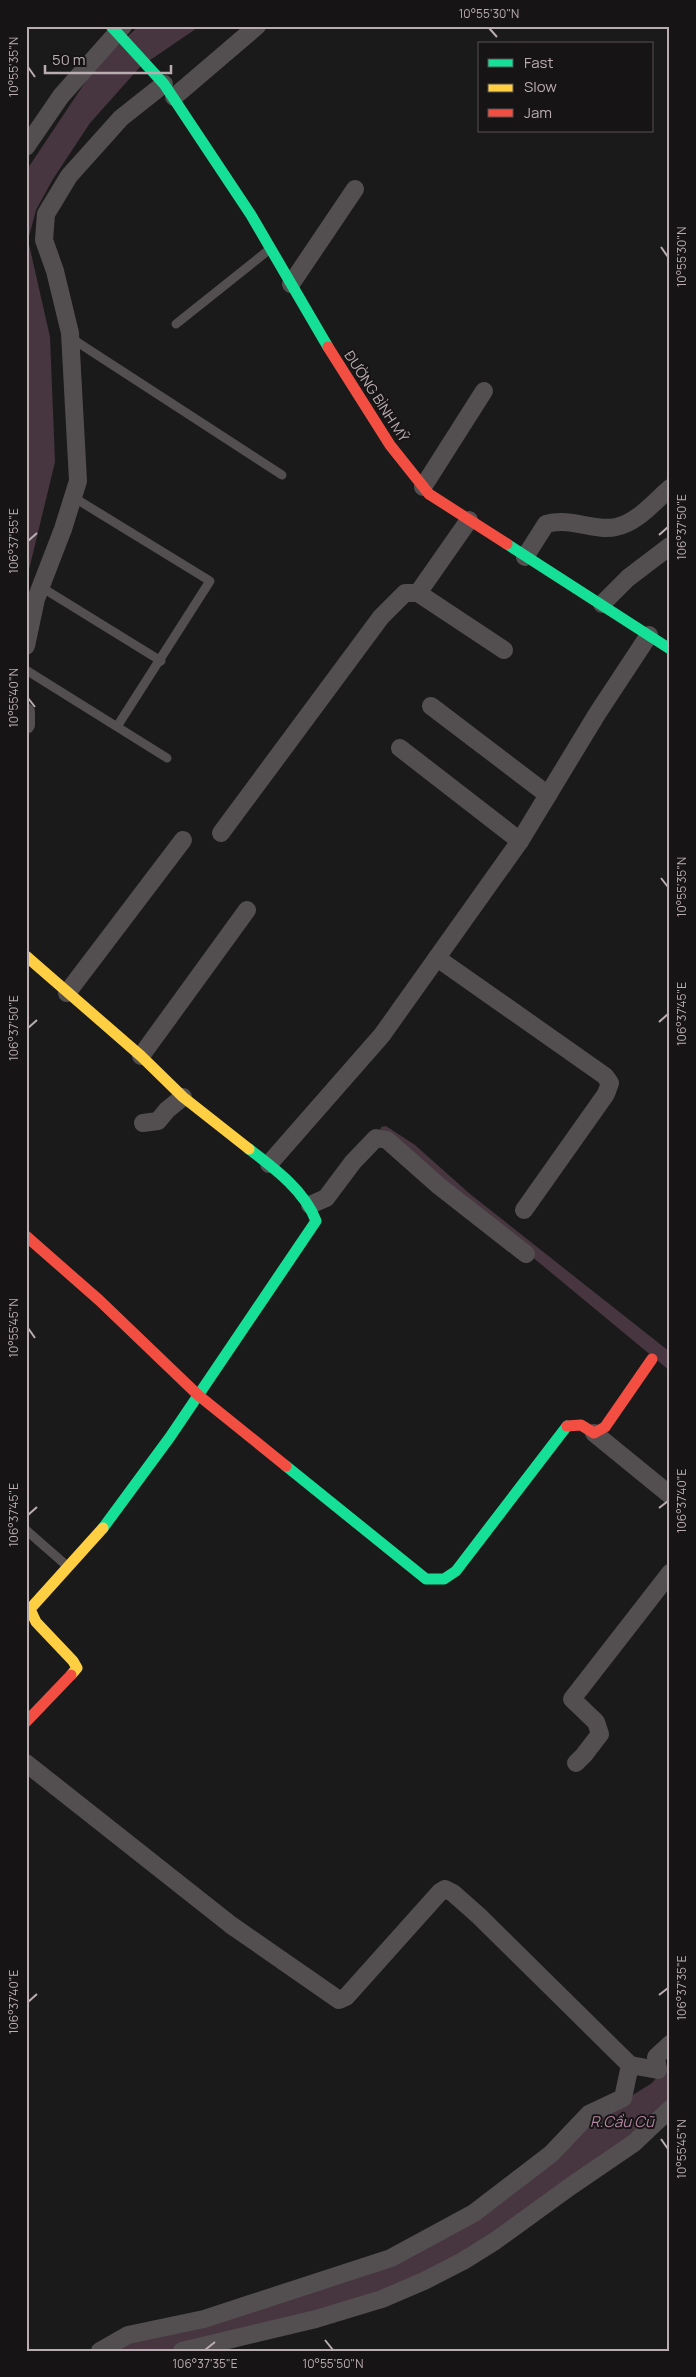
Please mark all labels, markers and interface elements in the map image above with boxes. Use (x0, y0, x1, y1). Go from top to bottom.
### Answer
text: 10°55'30"N (459, 5, 519, 22)
text: 10°55'35"N (5, 37, 22, 97)
scale bar (45, 42, 171, 74)
legend (478, 42, 654, 132)
text: 50 m (52, 49, 86, 70)
text: Fast (524, 52, 553, 73)
text: Slow (524, 76, 557, 97)
text: Jam (524, 102, 552, 123)
text: 10°55'30"N (673, 227, 690, 287)
street label: ĐƯỜNG BÌNH MỸ (340, 347, 414, 445)
text: 106°37'50"E (673, 494, 690, 560)
text: 106°37'55"E (5, 508, 22, 574)
text: 10°55'40"N (5, 668, 22, 728)
text: 10°55'35"N (673, 857, 690, 917)
text: 106°37'45"E (673, 982, 690, 1046)
text: 106°37'50"E (5, 995, 22, 1061)
text: 10°55'45"N (5, 1298, 22, 1358)
text: 106°37'40"E (673, 1469, 690, 1533)
text: 106°37'45"E (5, 1483, 22, 1547)
text: 106°37'35"E (673, 1955, 690, 2021)
text: 106°37'40"E (5, 1970, 22, 2034)
water label: R.Cầu Cũ (590, 2111, 655, 2132)
text: 10°55'45"N (673, 2119, 690, 2179)
text: 106°37'35"E (172, 2355, 238, 2372)
text: 10°55'50"N (303, 2355, 364, 2372)

